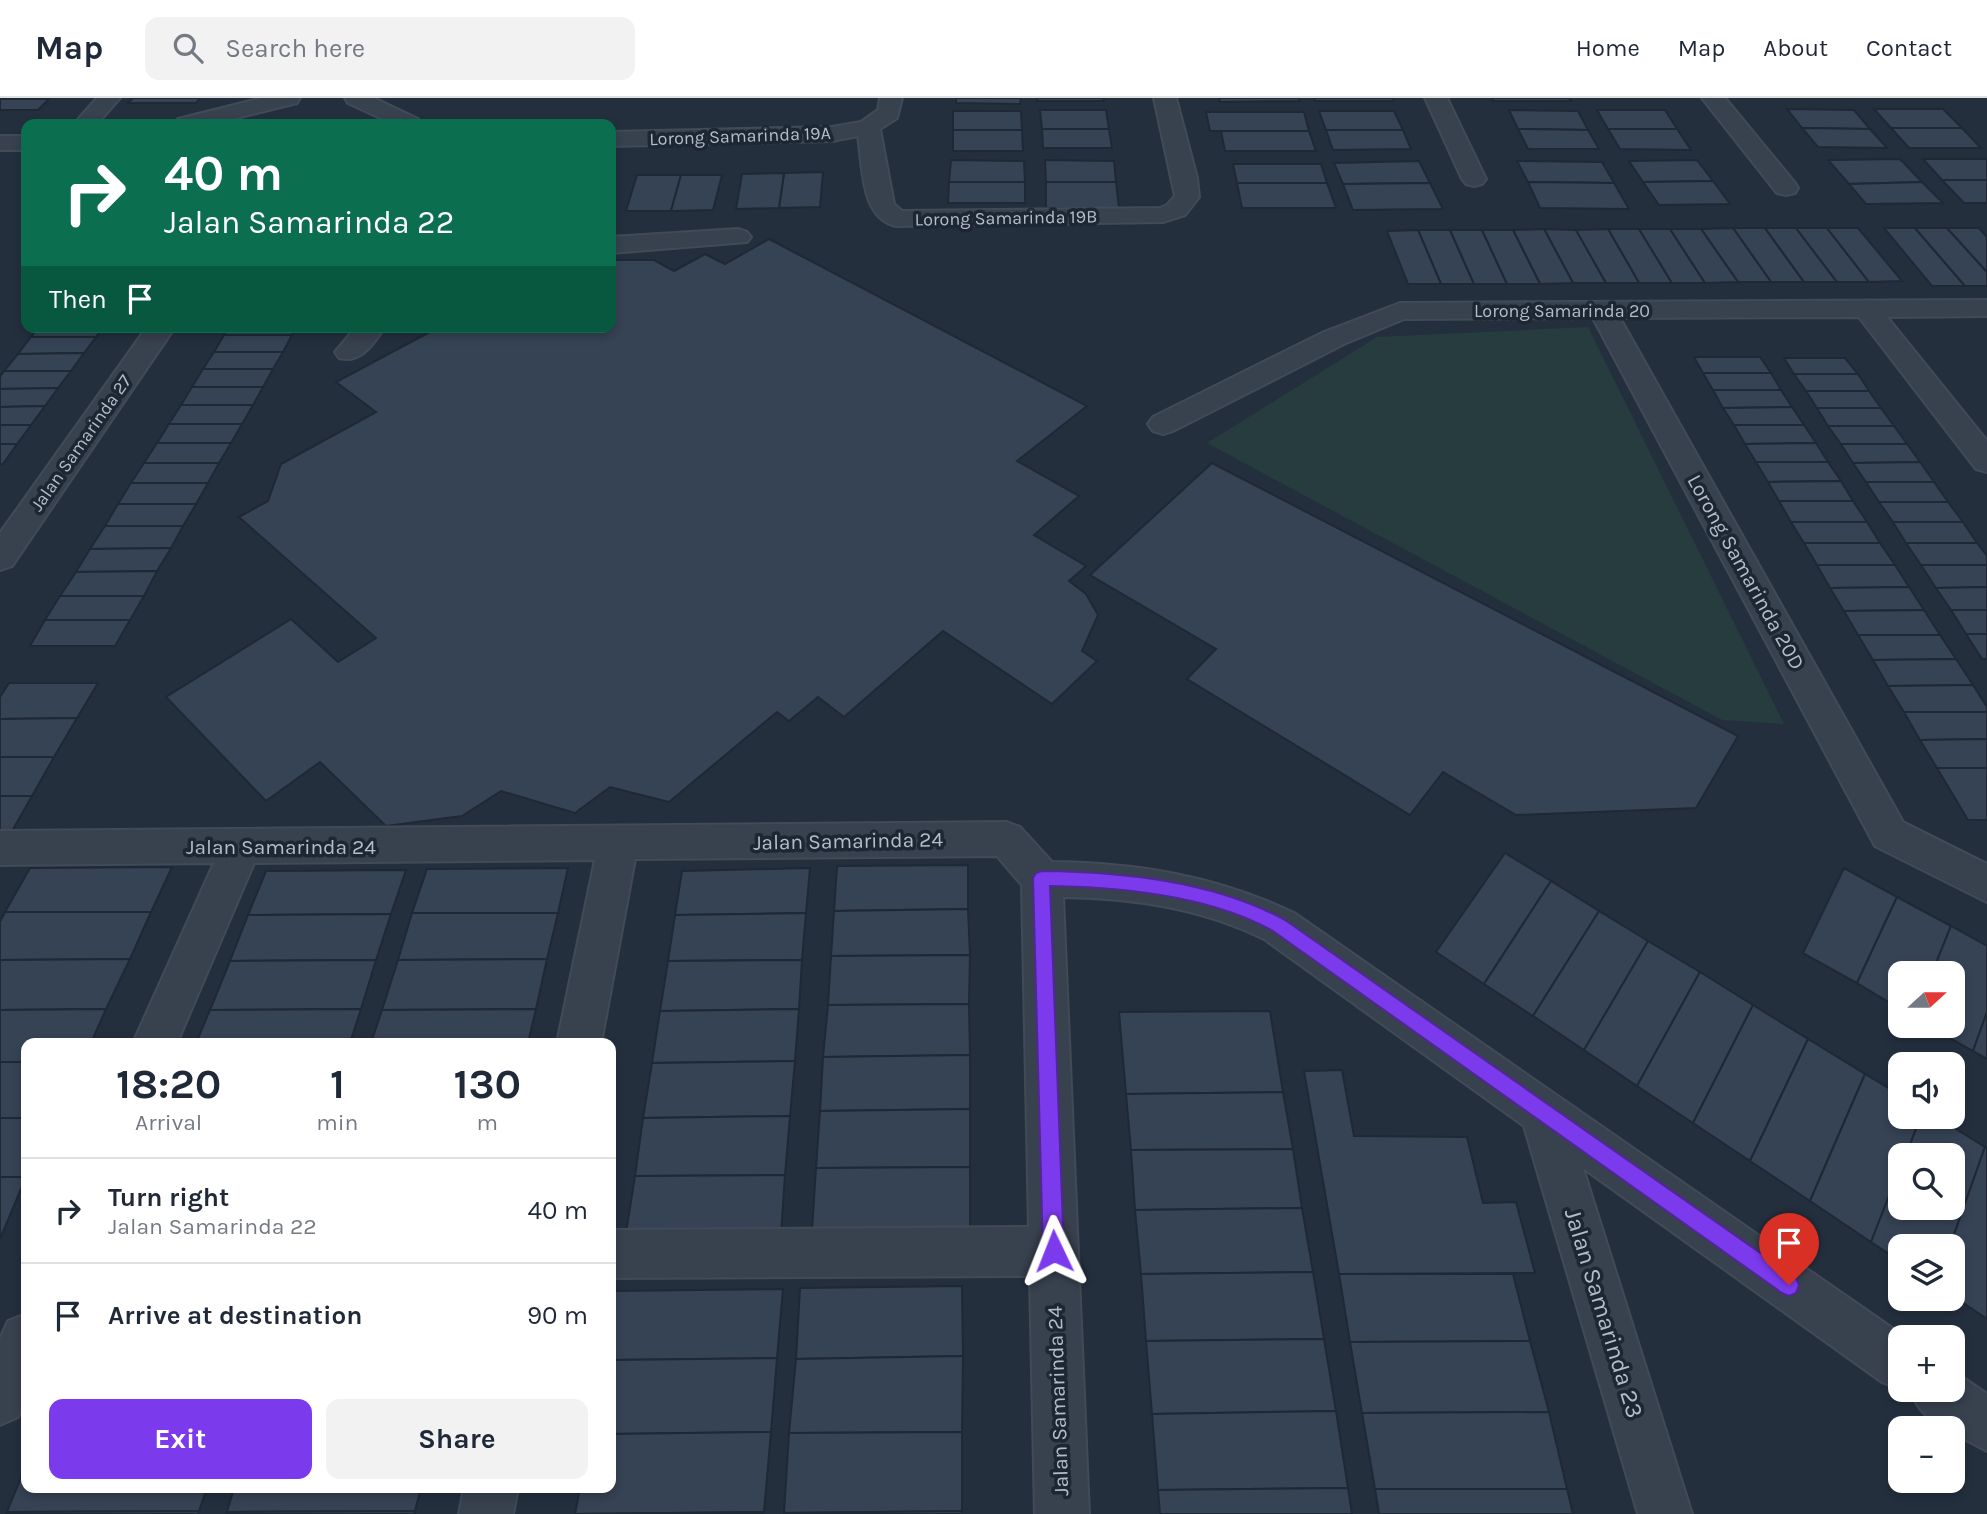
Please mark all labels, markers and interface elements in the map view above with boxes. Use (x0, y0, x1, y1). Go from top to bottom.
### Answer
search box (145, 17, 635, 80)
text: Map (35, 29, 103, 67)
icon: search (169, 29, 207, 67)
text: Search here (225, 33, 365, 64)
text: Home (1576, 34, 1640, 62)
text: Map (1678, 34, 1725, 62)
text: About (1763, 34, 1828, 62)
text: Contact (1866, 34, 1952, 62)
street label: Lorong Samarinda 19A (649, 122, 831, 150)
text: 40 m (164, 145, 283, 202)
icon: right (49, 147, 140, 238)
text: Jalan Samarinda 22 (164, 204, 454, 241)
street label: Lorong Samarinda 19B (915, 205, 1097, 231)
icon: arrive (121, 280, 159, 318)
text: Then (49, 284, 107, 315)
street label: Lorong Samarinda 20 (1474, 300, 1650, 322)
street label: Jalan Samarinda 27 (26, 370, 137, 515)
street label: Lorong Samarinda 20D (1682, 470, 1810, 674)
street label: Jalan Samarinda 24 (753, 827, 943, 855)
street label: Jalan Samarinda 24 (186, 835, 376, 859)
north arrow (1888, 961, 1965, 1038)
map controls (1888, 961, 1965, 1493)
button: sound (1888, 1052, 1965, 1129)
text: 18:20 (116, 1059, 221, 1109)
text: 1 (330, 1059, 345, 1109)
text: 130 (453, 1059, 521, 1109)
text: Arrival (135, 1109, 202, 1136)
text: min (316, 1109, 359, 1136)
text: m (476, 1109, 498, 1136)
button: search (1888, 1143, 1965, 1220)
text: Turn right (108, 1182, 229, 1213)
icon: right (49, 1192, 87, 1230)
text: 40 m (528, 1195, 588, 1226)
street label: Jalan Samarinda 23 (1559, 1205, 1649, 1421)
text: Jalan Samarinda 22 (108, 1213, 317, 1240)
pin (1759, 1213, 1819, 1285)
position arrow (1017, 1214, 1091, 1288)
icon: arrive (1770, 1224, 1808, 1262)
button: layers (1888, 1234, 1965, 1311)
icon: arrive (49, 1297, 87, 1335)
text: Arrive at destination (108, 1300, 362, 1331)
text: 90 m (527, 1300, 588, 1331)
street label: Jalan Samarinda 24 (1043, 1305, 1073, 1496)
button: + (1888, 1325, 1965, 1402)
button: Exit (49, 1399, 312, 1479)
button: Share (326, 1399, 588, 1479)
button: − (1888, 1416, 1965, 1493)

